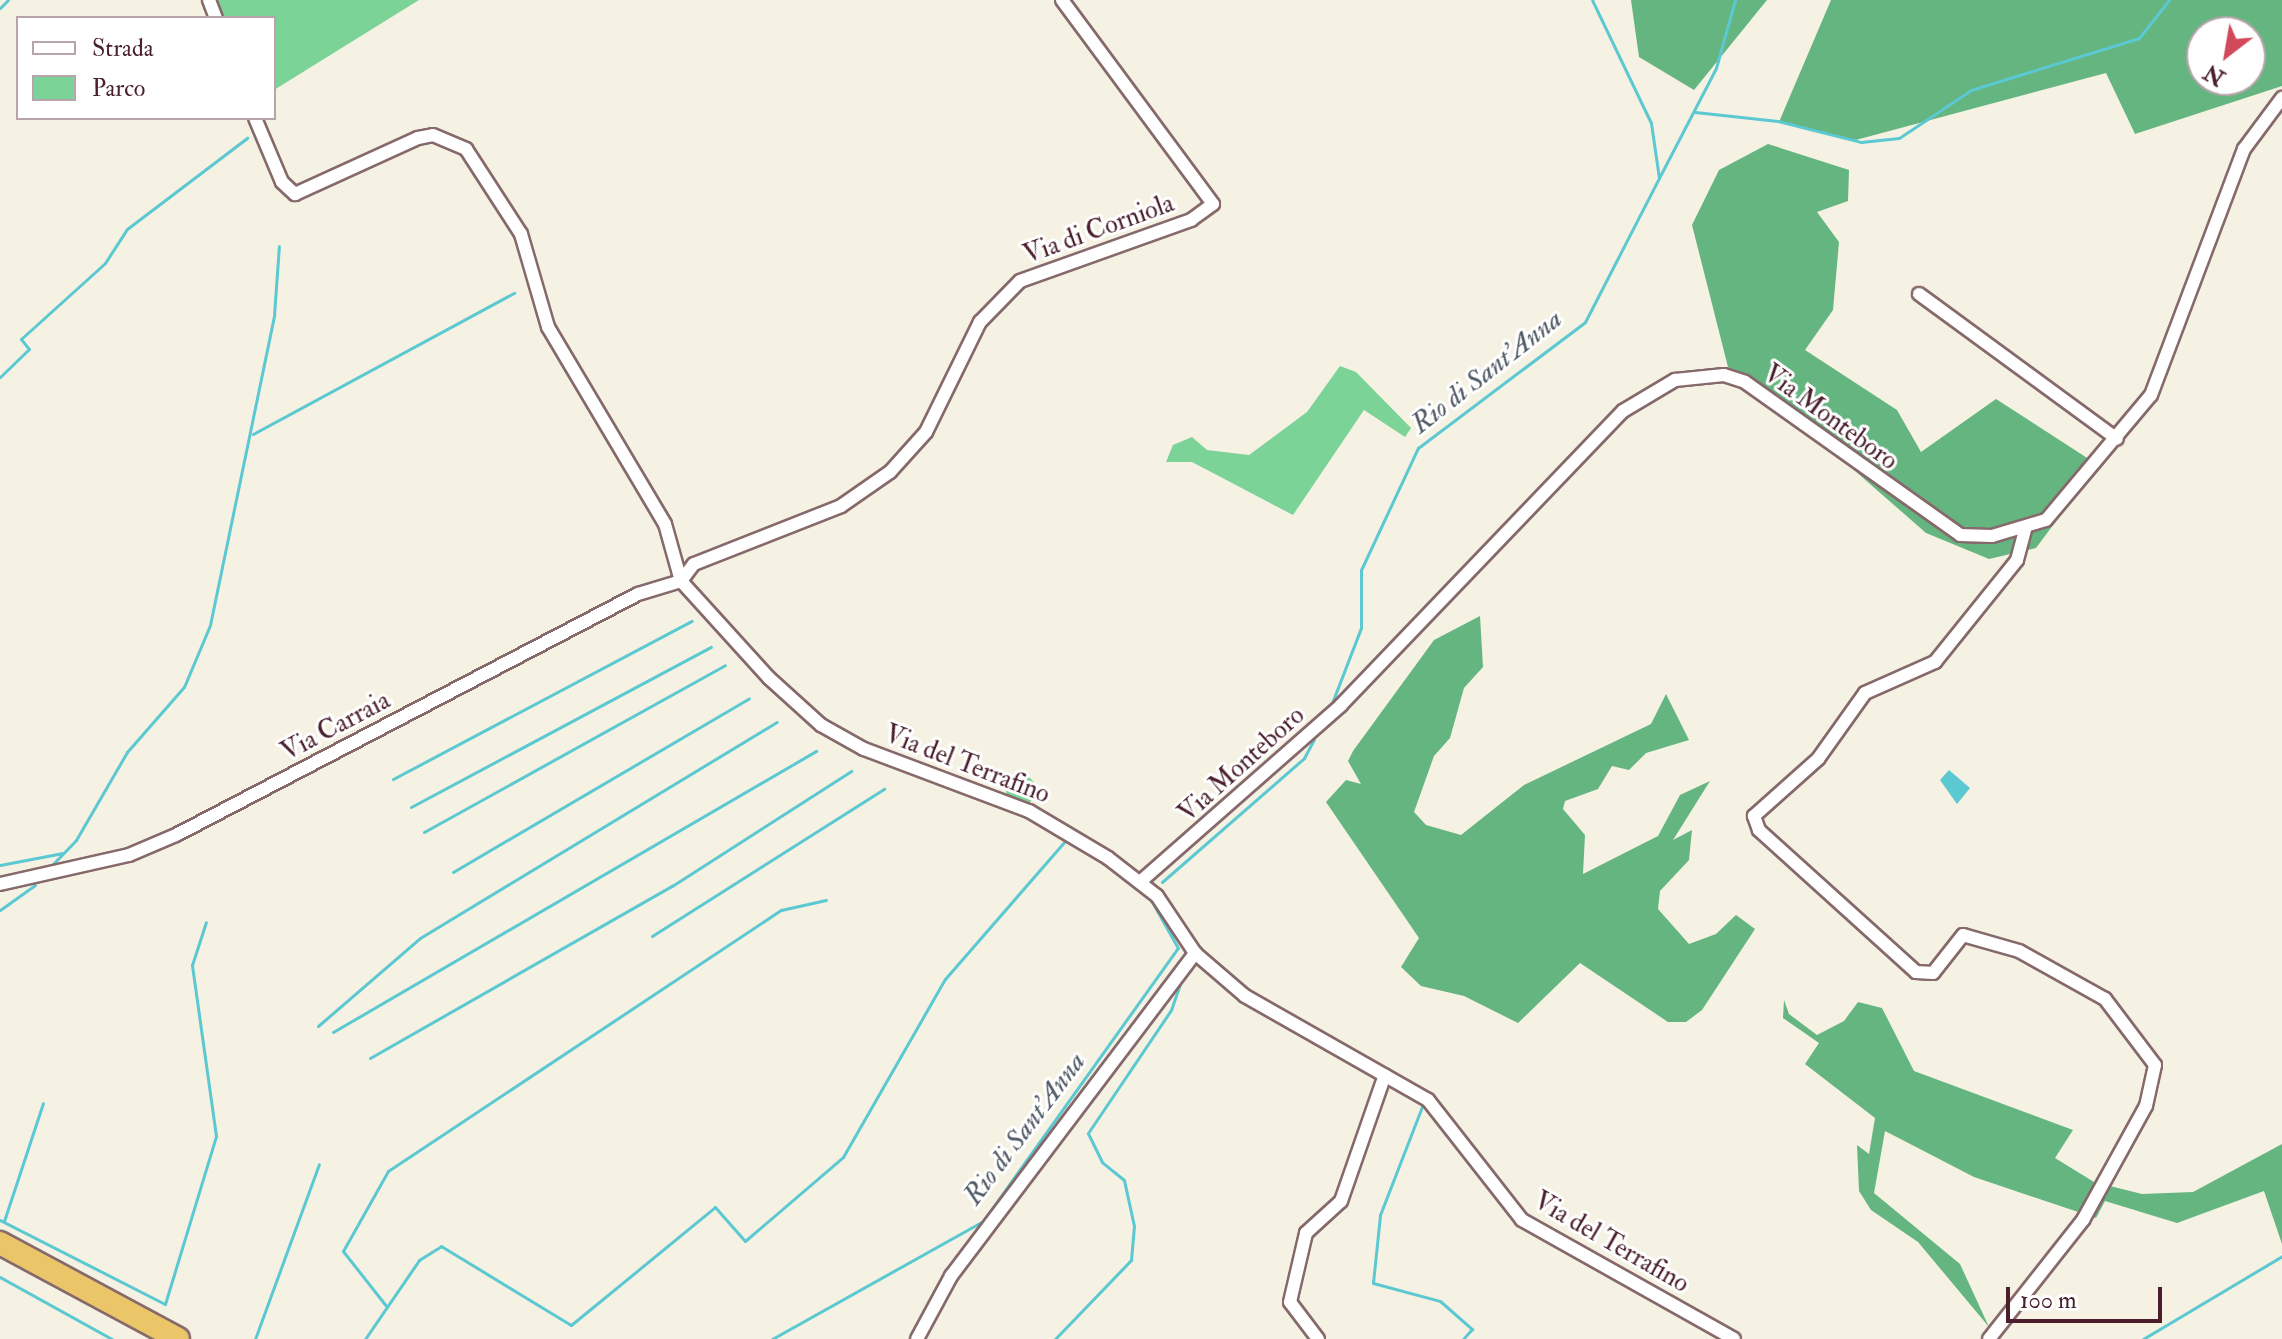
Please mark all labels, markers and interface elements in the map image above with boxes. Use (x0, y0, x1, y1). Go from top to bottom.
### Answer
legend (16, 16, 276, 120)
north arrow (2186, 16, 2266, 96)
text: Strada (92, 33, 154, 64)
text: N (2199, 58, 2230, 92)
text: Parco (92, 73, 145, 104)
street label: Via di Corniola (1020, 188, 1178, 272)
water label: Rio di Sant'Anna (1405, 303, 1569, 441)
street label: Via Monteboro (1757, 359, 1903, 477)
street label: Via Carraia (276, 685, 396, 769)
street label: Via Monteboro (1173, 700, 1311, 830)
street label: Via del Terrafino (880, 719, 1054, 811)
water label: Rio di Sant'Anna (957, 1046, 1093, 1212)
street label: Via del Terrafino (1528, 1186, 1694, 1300)
scale bar (2010, 1271, 2166, 1321)
text: 100 m (2020, 1285, 2077, 1316)

